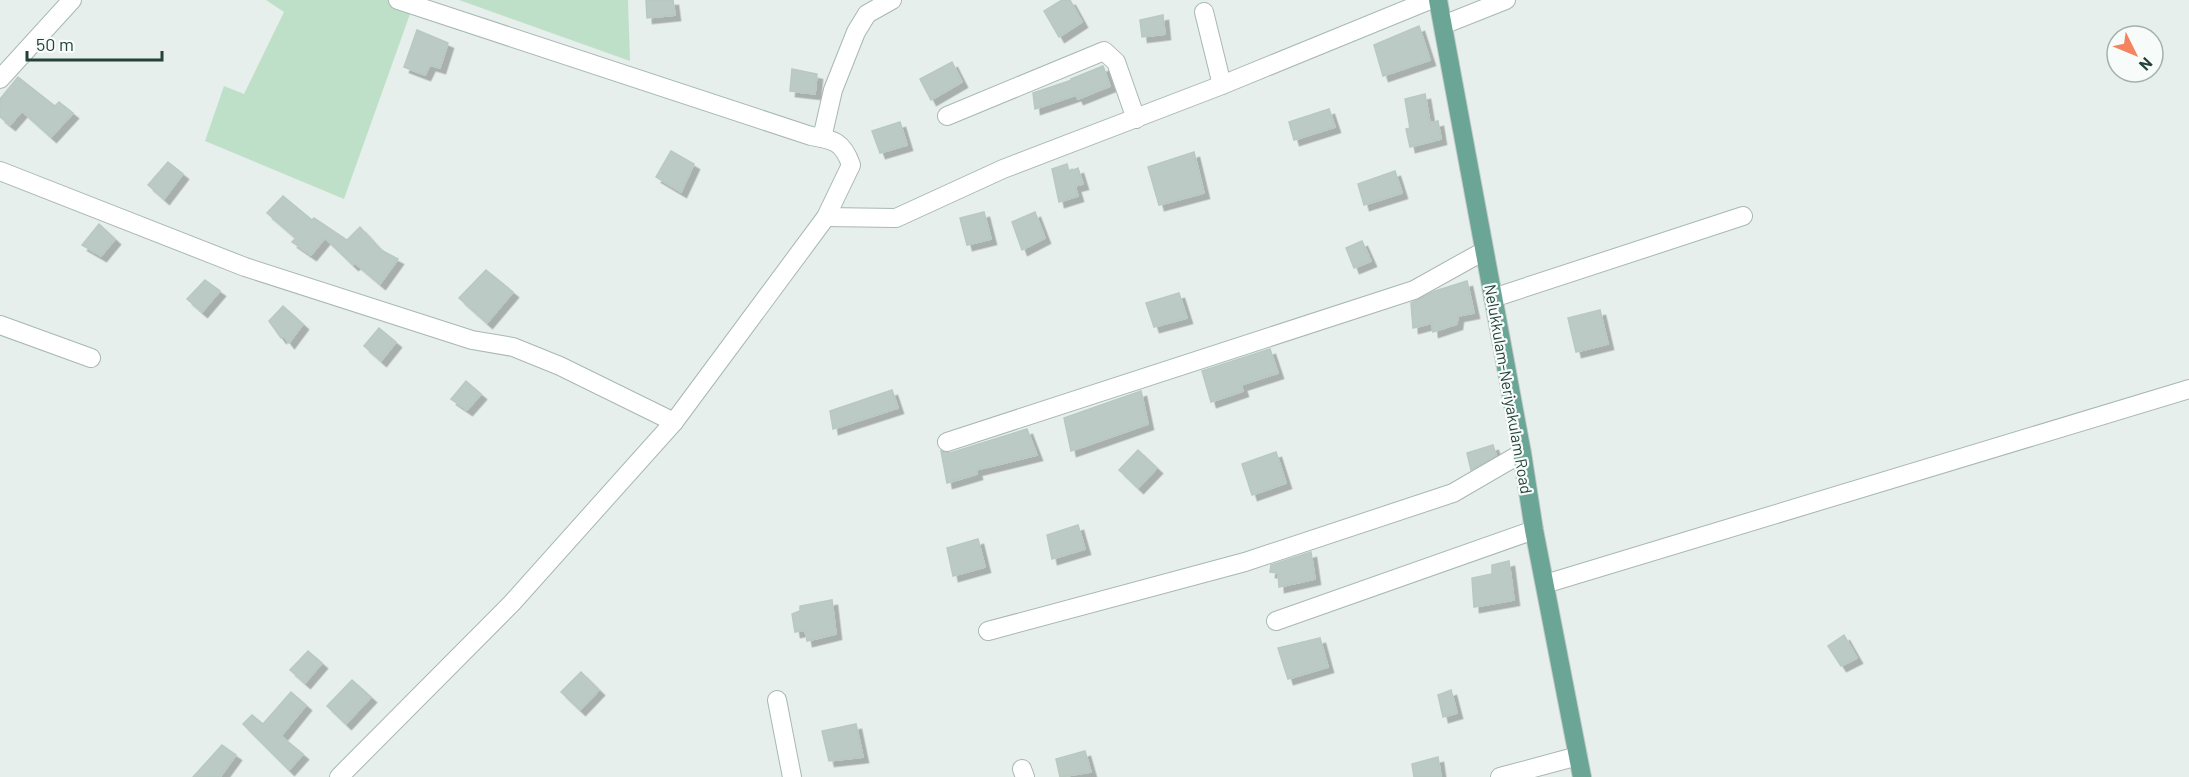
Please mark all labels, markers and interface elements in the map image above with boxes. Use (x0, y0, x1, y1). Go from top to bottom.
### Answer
scale bar (27, 24, 162, 62)
north arrow (2105, 24, 2165, 84)
text: 50 m (36, 33, 74, 55)
text: N (2136, 54, 2157, 75)
street label: Nelukkulam-Neriyakulam Road (1481, 283, 1537, 495)

